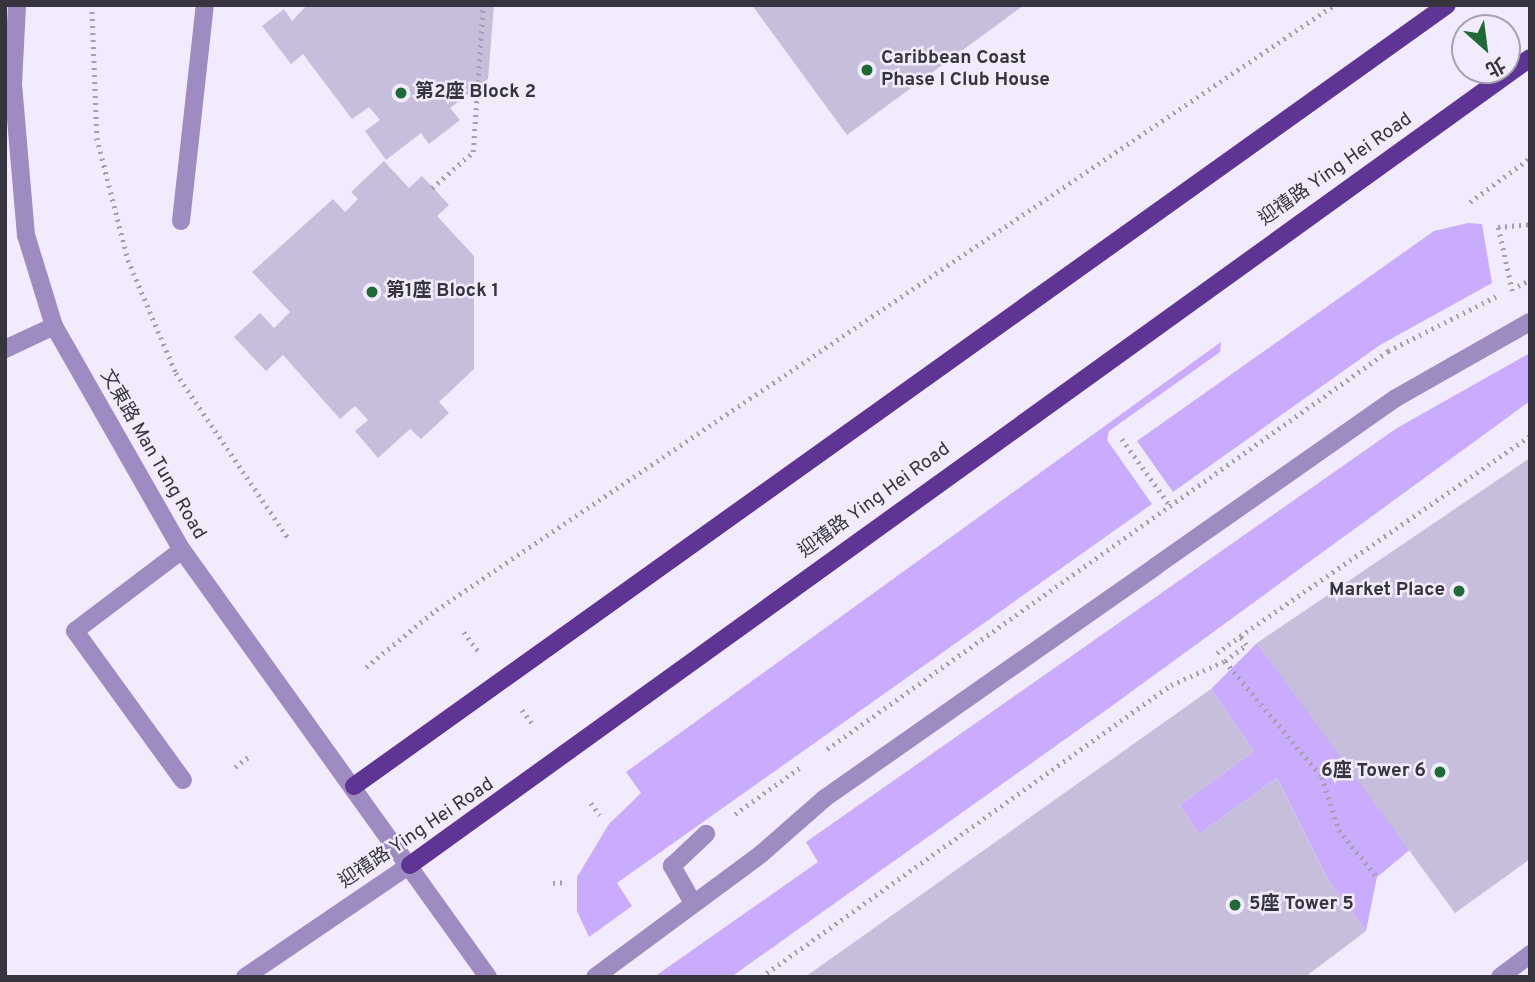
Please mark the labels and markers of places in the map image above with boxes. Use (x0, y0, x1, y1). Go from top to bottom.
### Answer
place label: Caribbean Coast Phase I Club House (881, 48, 1050, 92)
marker: Caribbean Coast Phase I Club House (859, 62, 875, 78)
place label: 第2座 Block 2 (415, 82, 536, 104)
marker: 第2座 Block 2 (393, 85, 409, 101)
place label: 第1座 Block 1 (386, 281, 499, 303)
marker: 第1座 Block 1 (364, 284, 380, 300)
place label: Market Place (1329, 580, 1445, 602)
marker: Market Place (1451, 583, 1467, 599)
place label: 6座 Tower 6 (1321, 761, 1426, 783)
marker: 6座 Tower 6 (1432, 764, 1448, 780)
place label: 5座 Tower 5 (1249, 894, 1354, 916)
marker: 5座 Tower 5 (1227, 897, 1243, 913)

